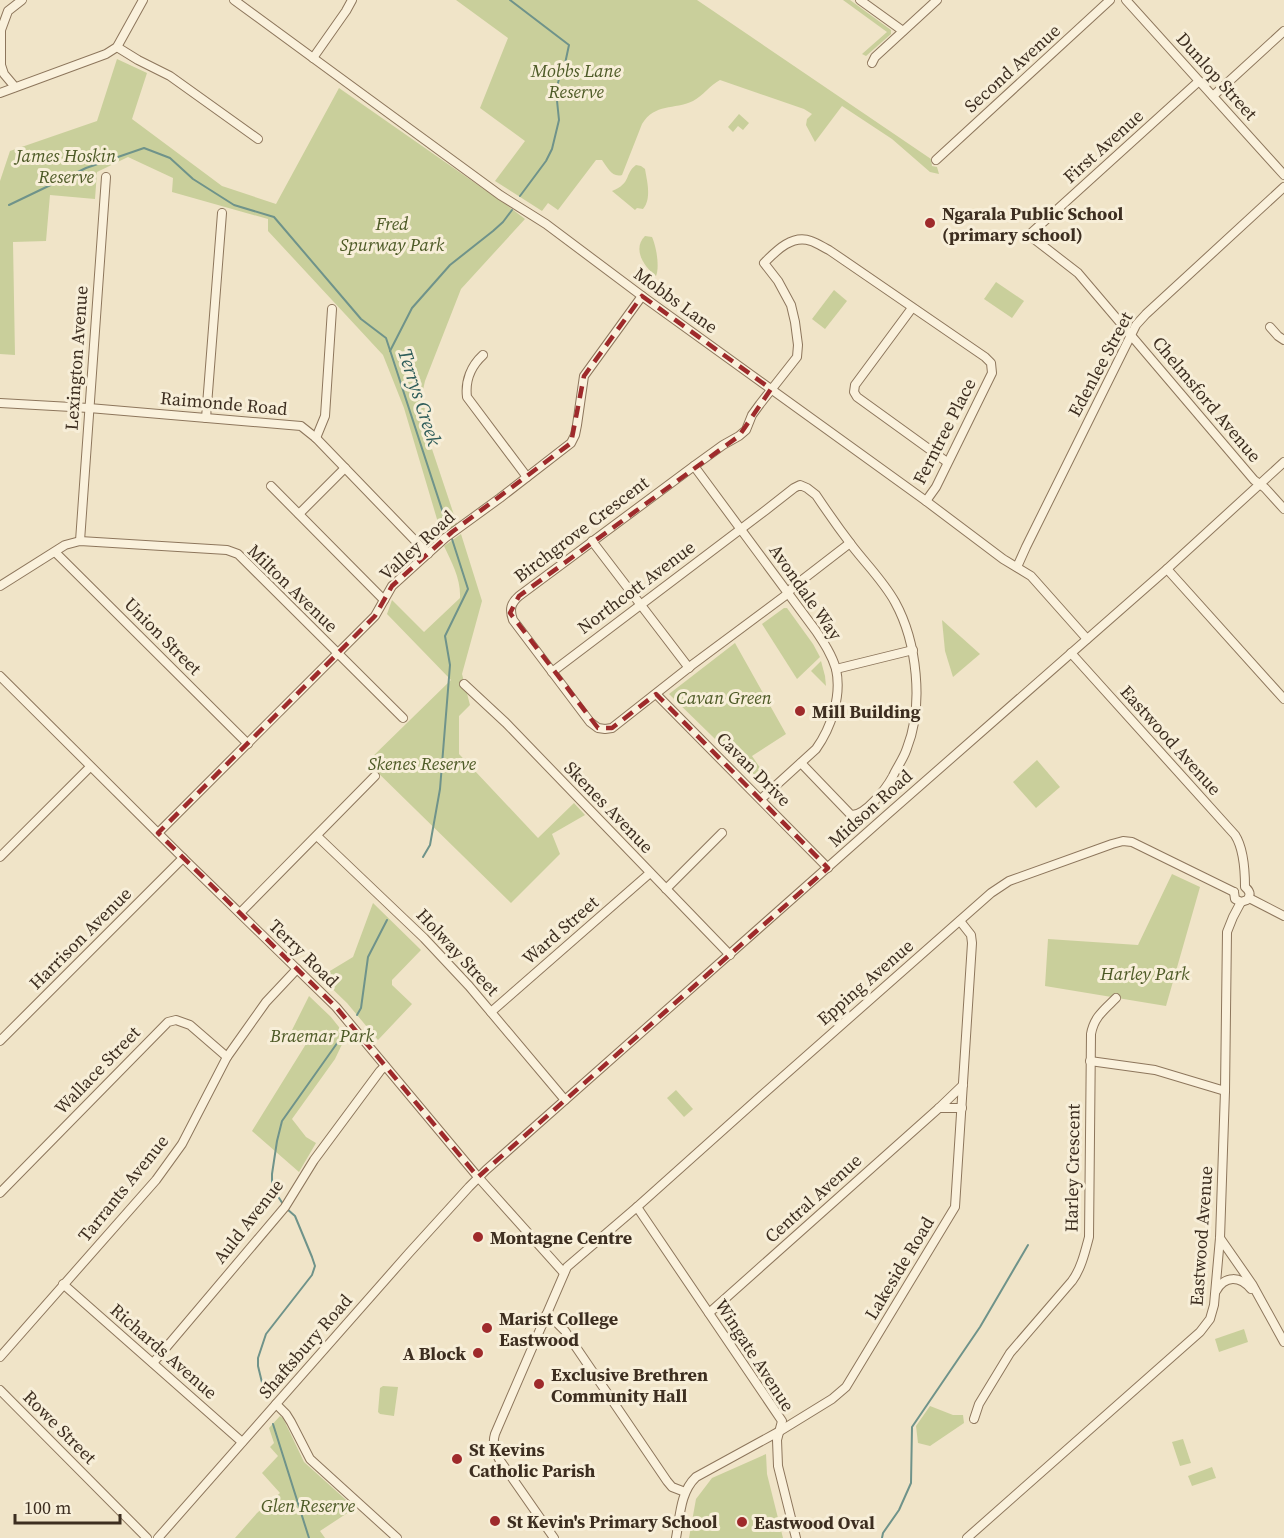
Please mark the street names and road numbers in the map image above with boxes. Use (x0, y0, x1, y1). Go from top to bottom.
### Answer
street label: Second Avenue (959, 18, 1065, 118)
street label: Dunlop Street (1171, 27, 1263, 126)
street label: First Avenue (1057, 103, 1149, 189)
street label: Mobbs Lane (629, 261, 723, 339)
street label: Lexington Avenue (58, 285, 94, 431)
street label: Edenlee Street (1062, 307, 1138, 421)
street label: Chelmsford Avenue (1147, 331, 1267, 467)
street label: Ferntree Place (907, 374, 981, 488)
street label: Raimonde Road (159, 385, 289, 421)
street label: Birchgrove Crescent (509, 470, 654, 588)
street label: Valley Road (374, 504, 460, 586)
street label: Northcott Avenue (572, 535, 700, 639)
street label: Milton Avenue (242, 538, 344, 638)
street label: Avondale Way (764, 539, 849, 646)
street label: Union Street (119, 592, 207, 680)
street label: Eastwood Avenue (1115, 679, 1227, 801)
street label: Cavan Drive (711, 726, 797, 812)
street label: Skenes Avenue (559, 756, 659, 858)
street label: Midson Road (822, 763, 918, 853)
street label: Harrison Avenue (23, 881, 137, 995)
street label: Ward Street (517, 890, 604, 970)
street label: Holway Street (411, 903, 505, 1001)
street label: Terry Road (264, 913, 344, 993)
street label: Epping Avenue (811, 933, 919, 1031)
street label: Wallace Street (49, 1020, 146, 1120)
street label: Harley Crescent (1058, 1103, 1086, 1232)
street label: Tarrants Avenue (72, 1129, 174, 1247)
street label: Central Avenue (759, 1148, 867, 1248)
street label: Eastwood Avenue (1184, 1165, 1218, 1307)
street label: Auld Avenue (207, 1174, 289, 1268)
street label: Lakeside Road (858, 1212, 940, 1324)
street label: Shaftsbury Road (253, 1288, 357, 1404)
street label: Wingate Avenue (709, 1294, 801, 1416)
street label: Richards Avenue (105, 1298, 223, 1404)
street label: Rowe Street (18, 1385, 102, 1469)

